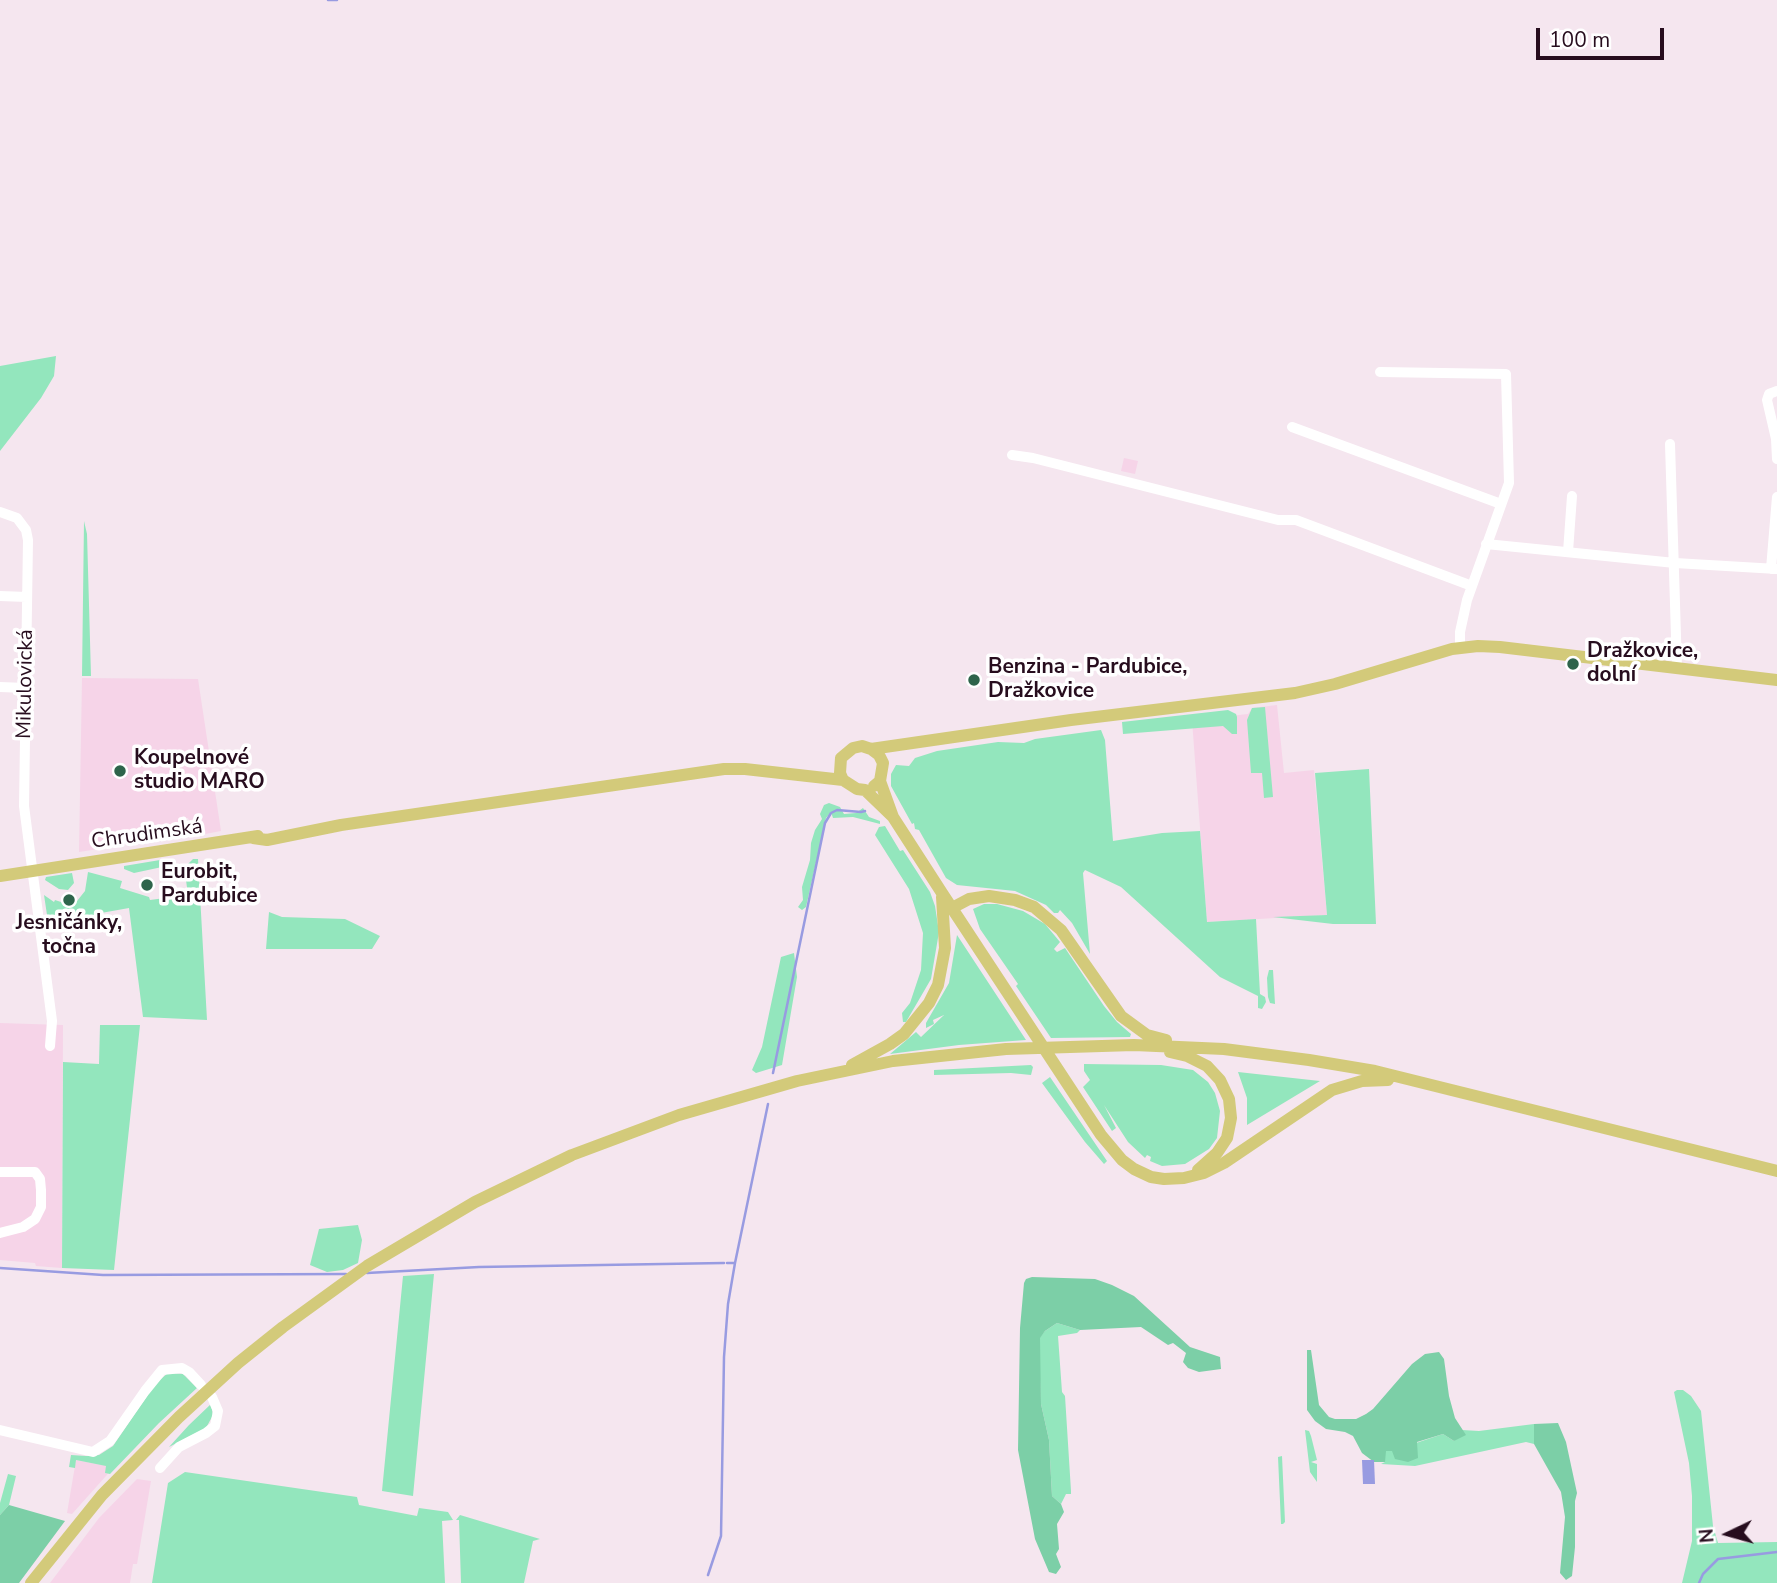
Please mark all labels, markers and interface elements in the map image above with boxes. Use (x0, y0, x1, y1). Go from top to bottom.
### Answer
scale bar (1539, 14, 1667, 58)
text: 100 m (1549, 26, 1610, 54)
street label: Mikulovická (12, 629, 40, 739)
place label: Dražkovice, dolní (1587, 639, 1698, 689)
place label: Benzina - Pardubice, Dražkovice (988, 655, 1187, 705)
marker: Dražkovice, dolní (1565, 656, 1581, 672)
marker: Benzina - Pardubice, Dražkovice (966, 672, 982, 688)
place label: Koupelnové studio MARO (134, 746, 265, 796)
marker: Koupelnové studio MARO (112, 763, 128, 779)
street label: Chrudimská (90, 815, 204, 855)
place label: Eurobit, Pardubice (161, 860, 258, 910)
marker: Eurobit, Pardubice (139, 877, 155, 893)
marker: Jesničánky, točna (61, 892, 77, 908)
place label: Jesničánky, točna (16, 911, 122, 961)
north arrow (1693, 1499, 1763, 1569)
text: N (1694, 1528, 1721, 1544)

